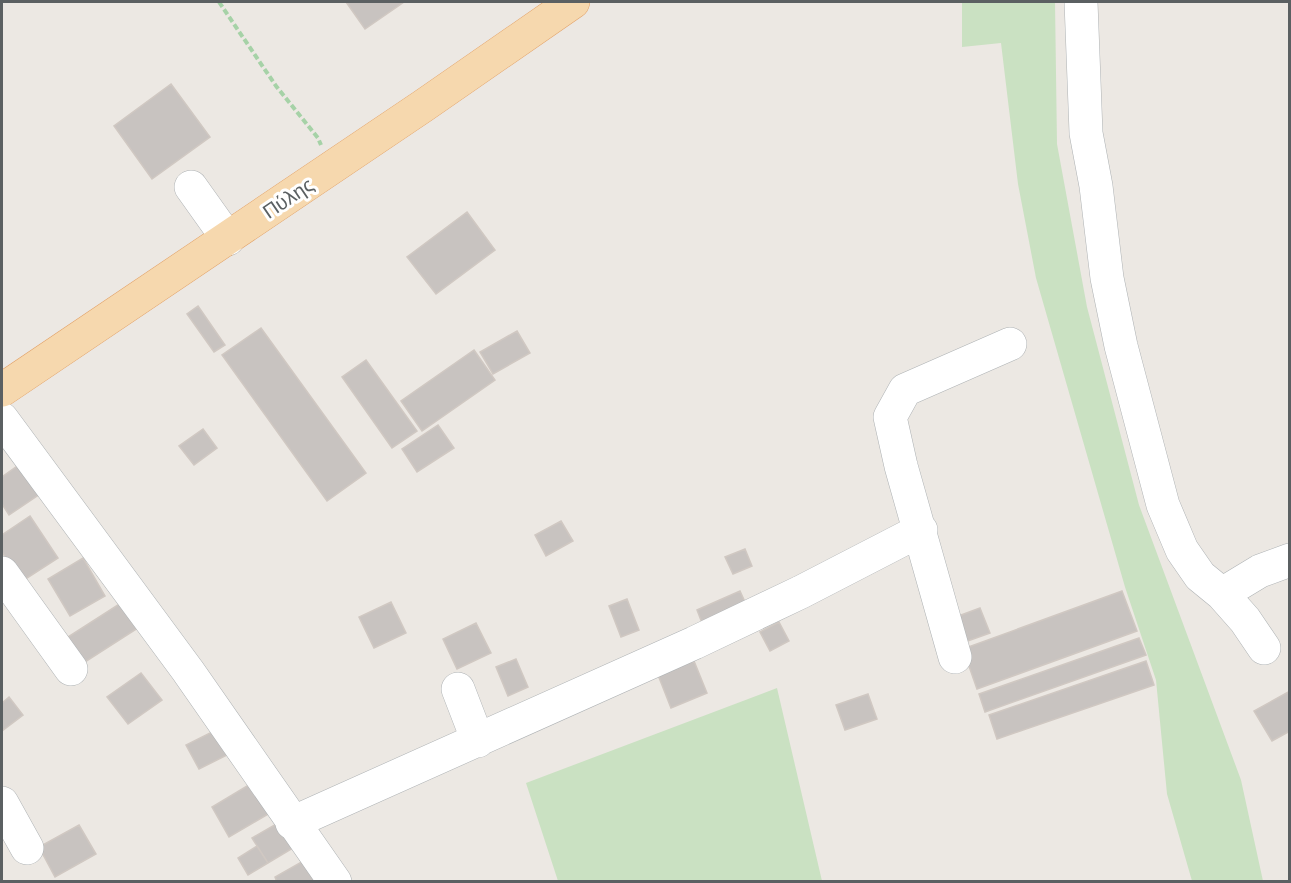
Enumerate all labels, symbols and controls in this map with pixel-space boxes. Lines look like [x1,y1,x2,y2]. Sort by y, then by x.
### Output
street label: Πύλης [258,172,318,224]

